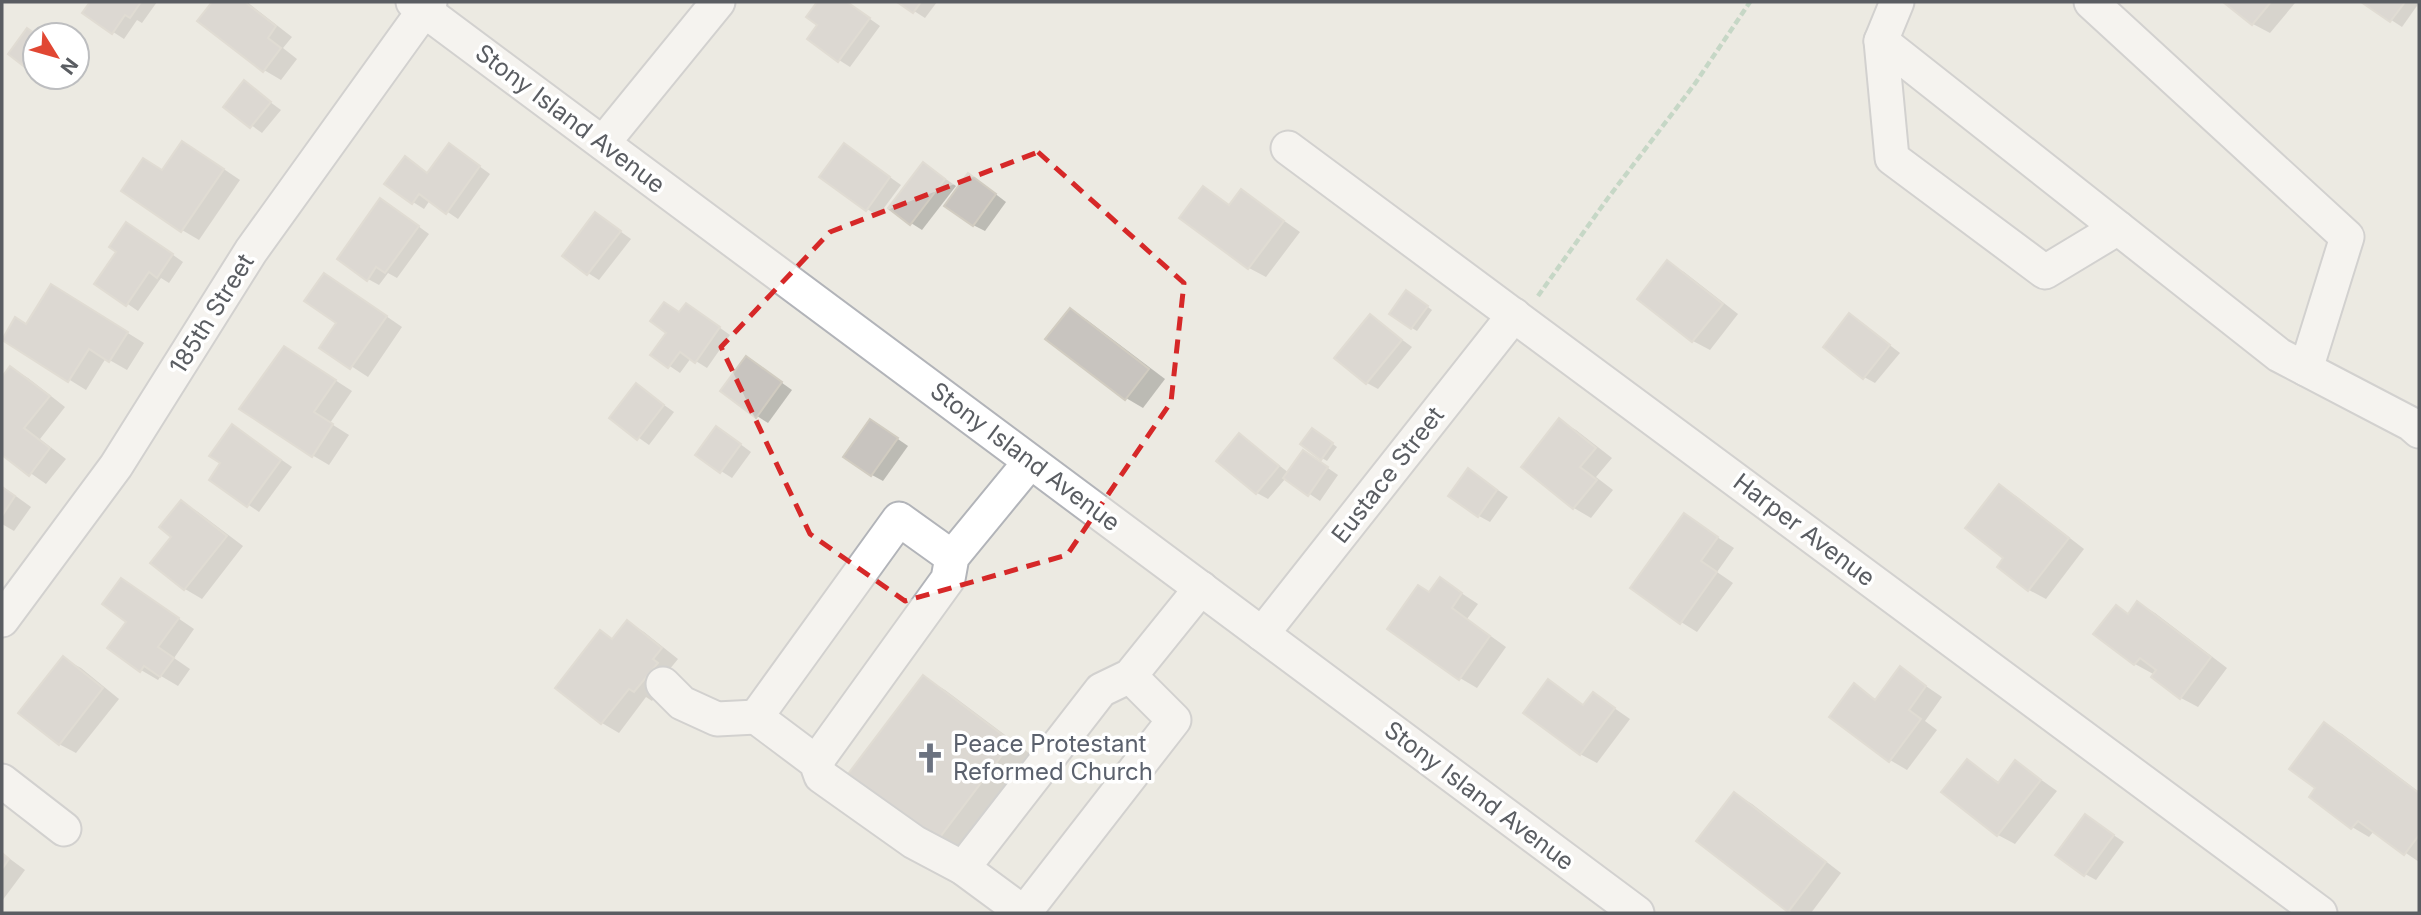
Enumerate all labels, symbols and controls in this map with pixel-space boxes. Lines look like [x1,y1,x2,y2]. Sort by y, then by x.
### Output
north arrow [21,21,91,91]
street label: Stony Island Avenue [470,38,671,199]
text: N [56,53,83,79]
street label: 185th Street [163,248,260,379]
street label: Stony Island Avenue [925,376,1126,537]
street label: Eustace Street [1325,401,1450,549]
street label: Harper Avenue [1728,467,1881,592]
street label: Stony Island Avenue [1379,715,1580,876]
place label: Peace Protestant Reformed Church [953,729,1153,786]
church icon: Peace Protestant Reformed Church [913,741,947,775]

